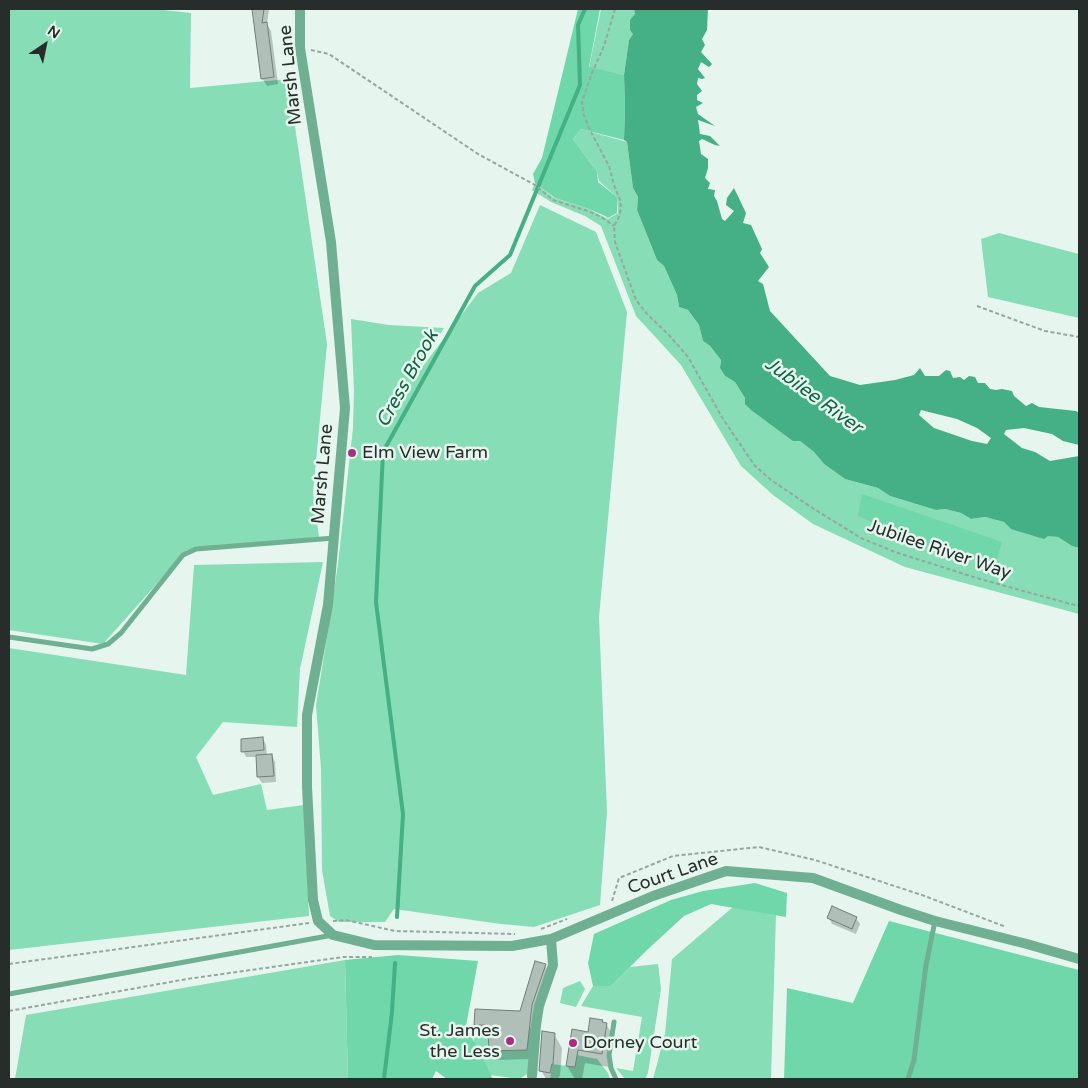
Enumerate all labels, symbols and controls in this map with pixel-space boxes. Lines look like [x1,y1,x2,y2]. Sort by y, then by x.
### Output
north arrow [20,20,70,70]
text: N [44,22,63,42]
street label: Marsh Lane [275,24,307,126]
water label: Cress Brook [372,326,444,432]
water label: Jubilee River [760,353,866,439]
street label: Marsh Lane [308,423,338,525]
place label: Elm View Farm [362,442,488,464]
marker: Elm View Farm [346,447,358,459]
street label: Jubilee River Way [864,515,1014,585]
street label: Court Lane [625,848,721,900]
place label: St. James the Less [419,1020,500,1062]
place label: Dorney Court [583,1032,697,1054]
marker: St. James the Less [504,1035,516,1047]
marker: Dorney Court [567,1037,579,1049]

